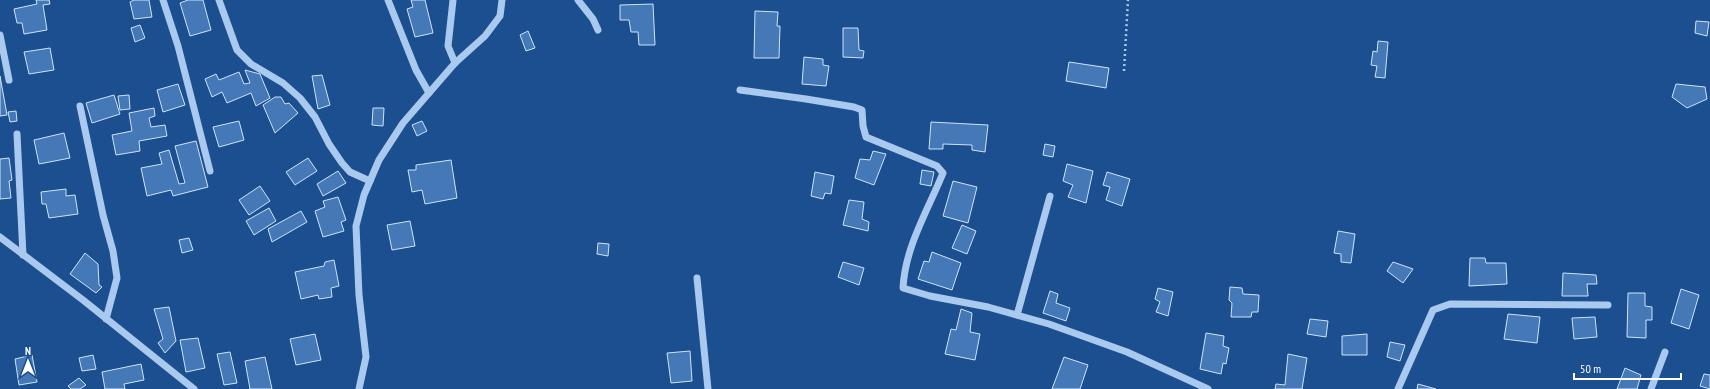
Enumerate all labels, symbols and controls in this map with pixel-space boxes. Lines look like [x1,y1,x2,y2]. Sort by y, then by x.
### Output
north arrow [8,341,48,381]
text: N [25,344,31,358]
scale bar [1574,355,1681,381]
text: 50 m [1580,361,1601,376]

